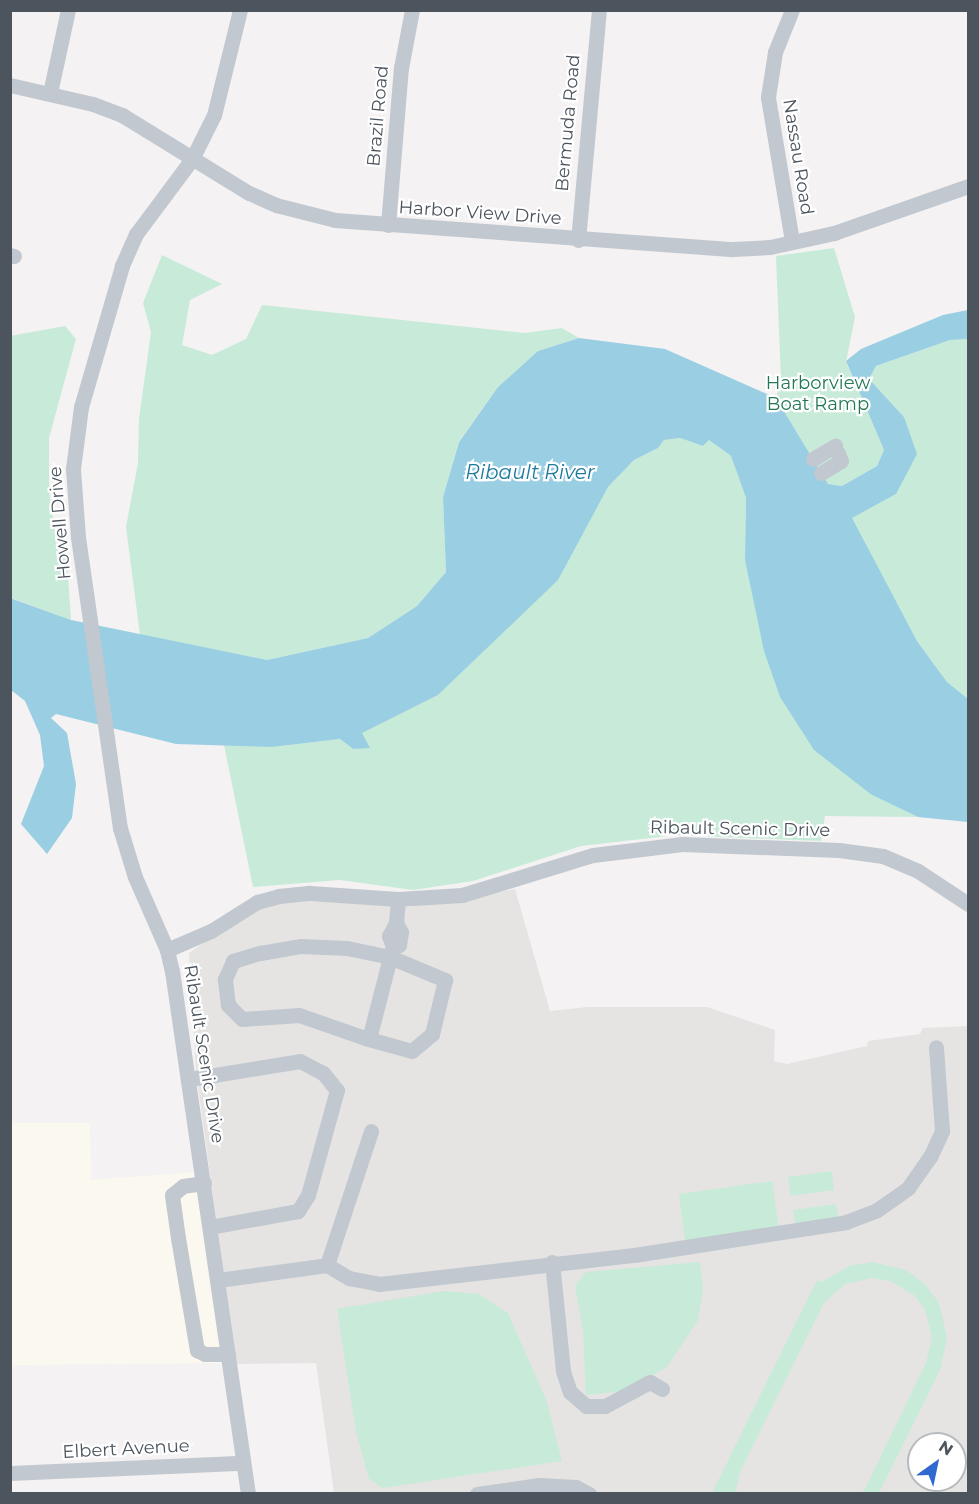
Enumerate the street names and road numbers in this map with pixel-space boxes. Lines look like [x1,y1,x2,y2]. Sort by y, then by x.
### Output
street label: Bermuda Road [551,54,585,192]
street label: Brazil Road [363,65,393,167]
street label: Nassau Road [778,97,818,217]
street label: Harbor View Drive [398,197,562,229]
street label: Howell Drive [44,465,76,581]
street label: Ribault Scenic Drive [650,817,830,841]
street label: Ribault Scenic Drive [179,963,229,1145]
street label: Elbert Avenue [62,1435,190,1463]

